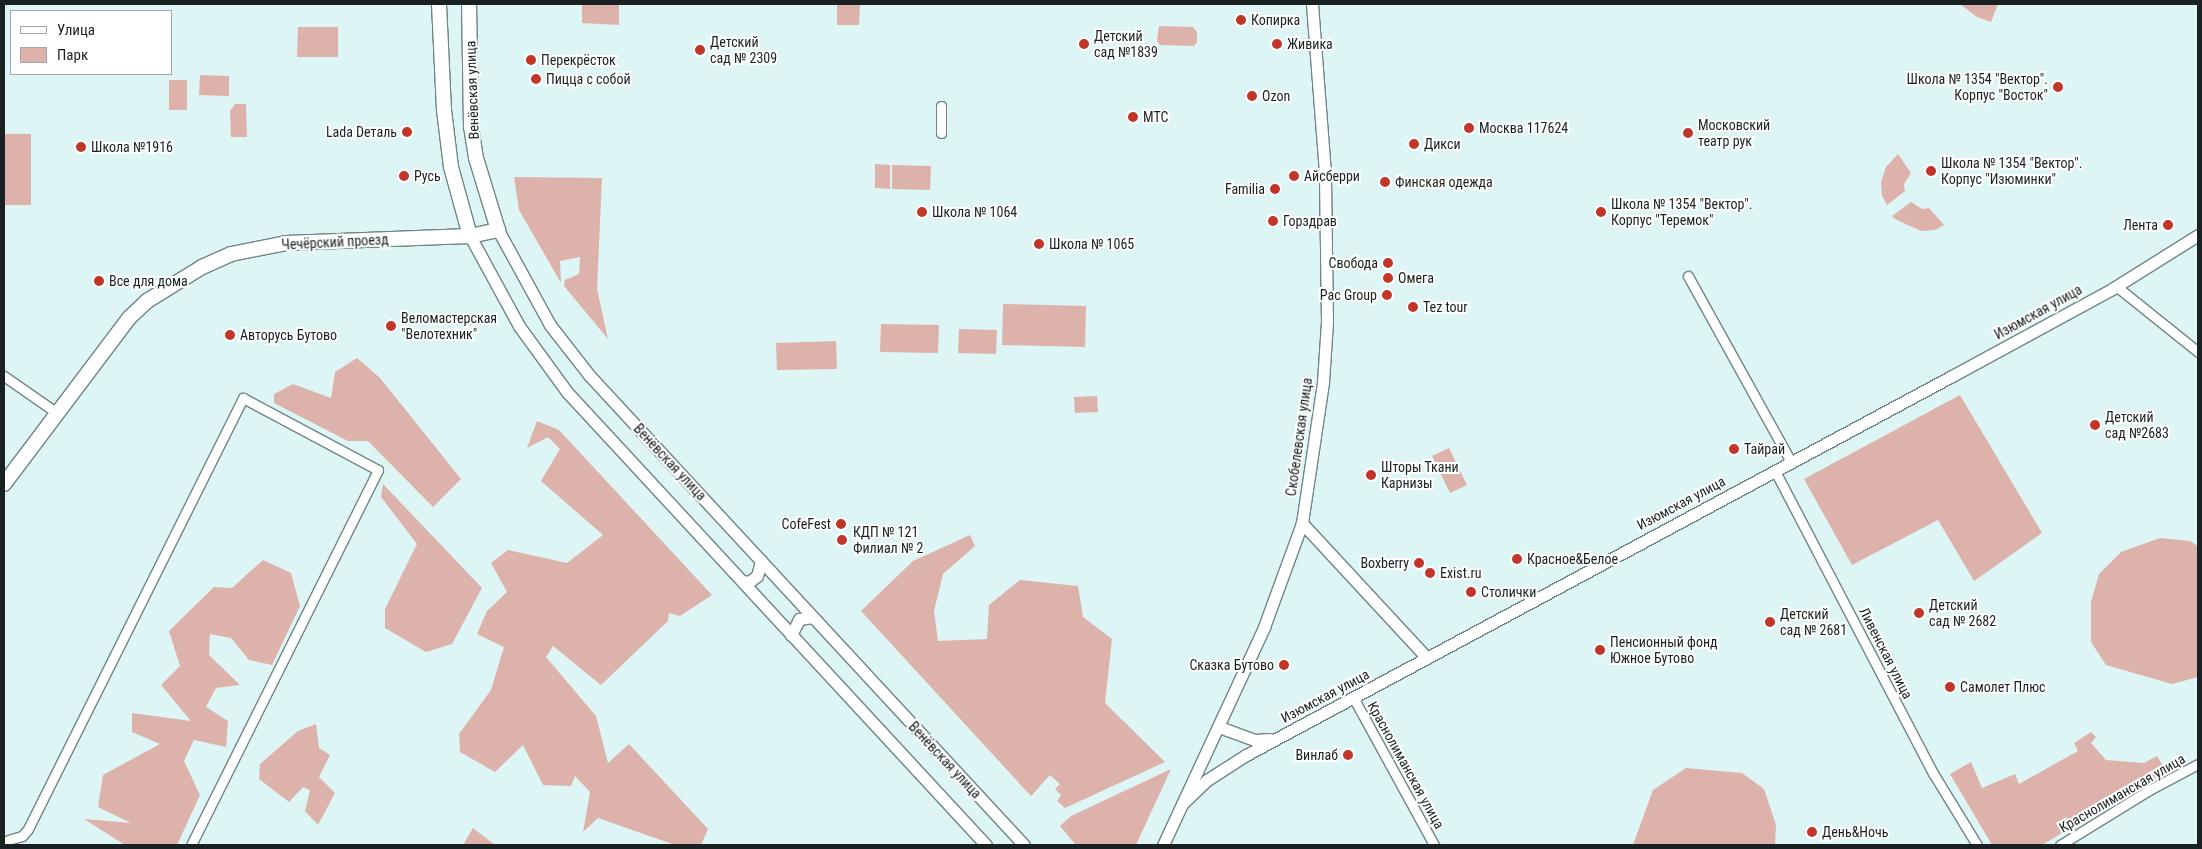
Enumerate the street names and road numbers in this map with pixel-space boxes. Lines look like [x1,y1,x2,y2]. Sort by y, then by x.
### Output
street label: Венёвская улица [462,40,482,140]
street label: Чечёрский проезд [281,231,389,253]
street label: Изюмская улица [1991,281,2085,343]
street label: Скобелевская улица [1282,377,1316,497]
street label: Венёвская улица [630,420,710,504]
street label: Изюмская улица [1634,473,1728,533]
street label: Ливенская улица [1856,605,1916,701]
street label: Изюмская улица [1278,666,1372,726]
street label: Краснолиманская улица [1364,699,1448,831]
street label: Венёвская улица [905,718,985,802]
street label: Краснолиманская улица [2056,750,2188,836]

